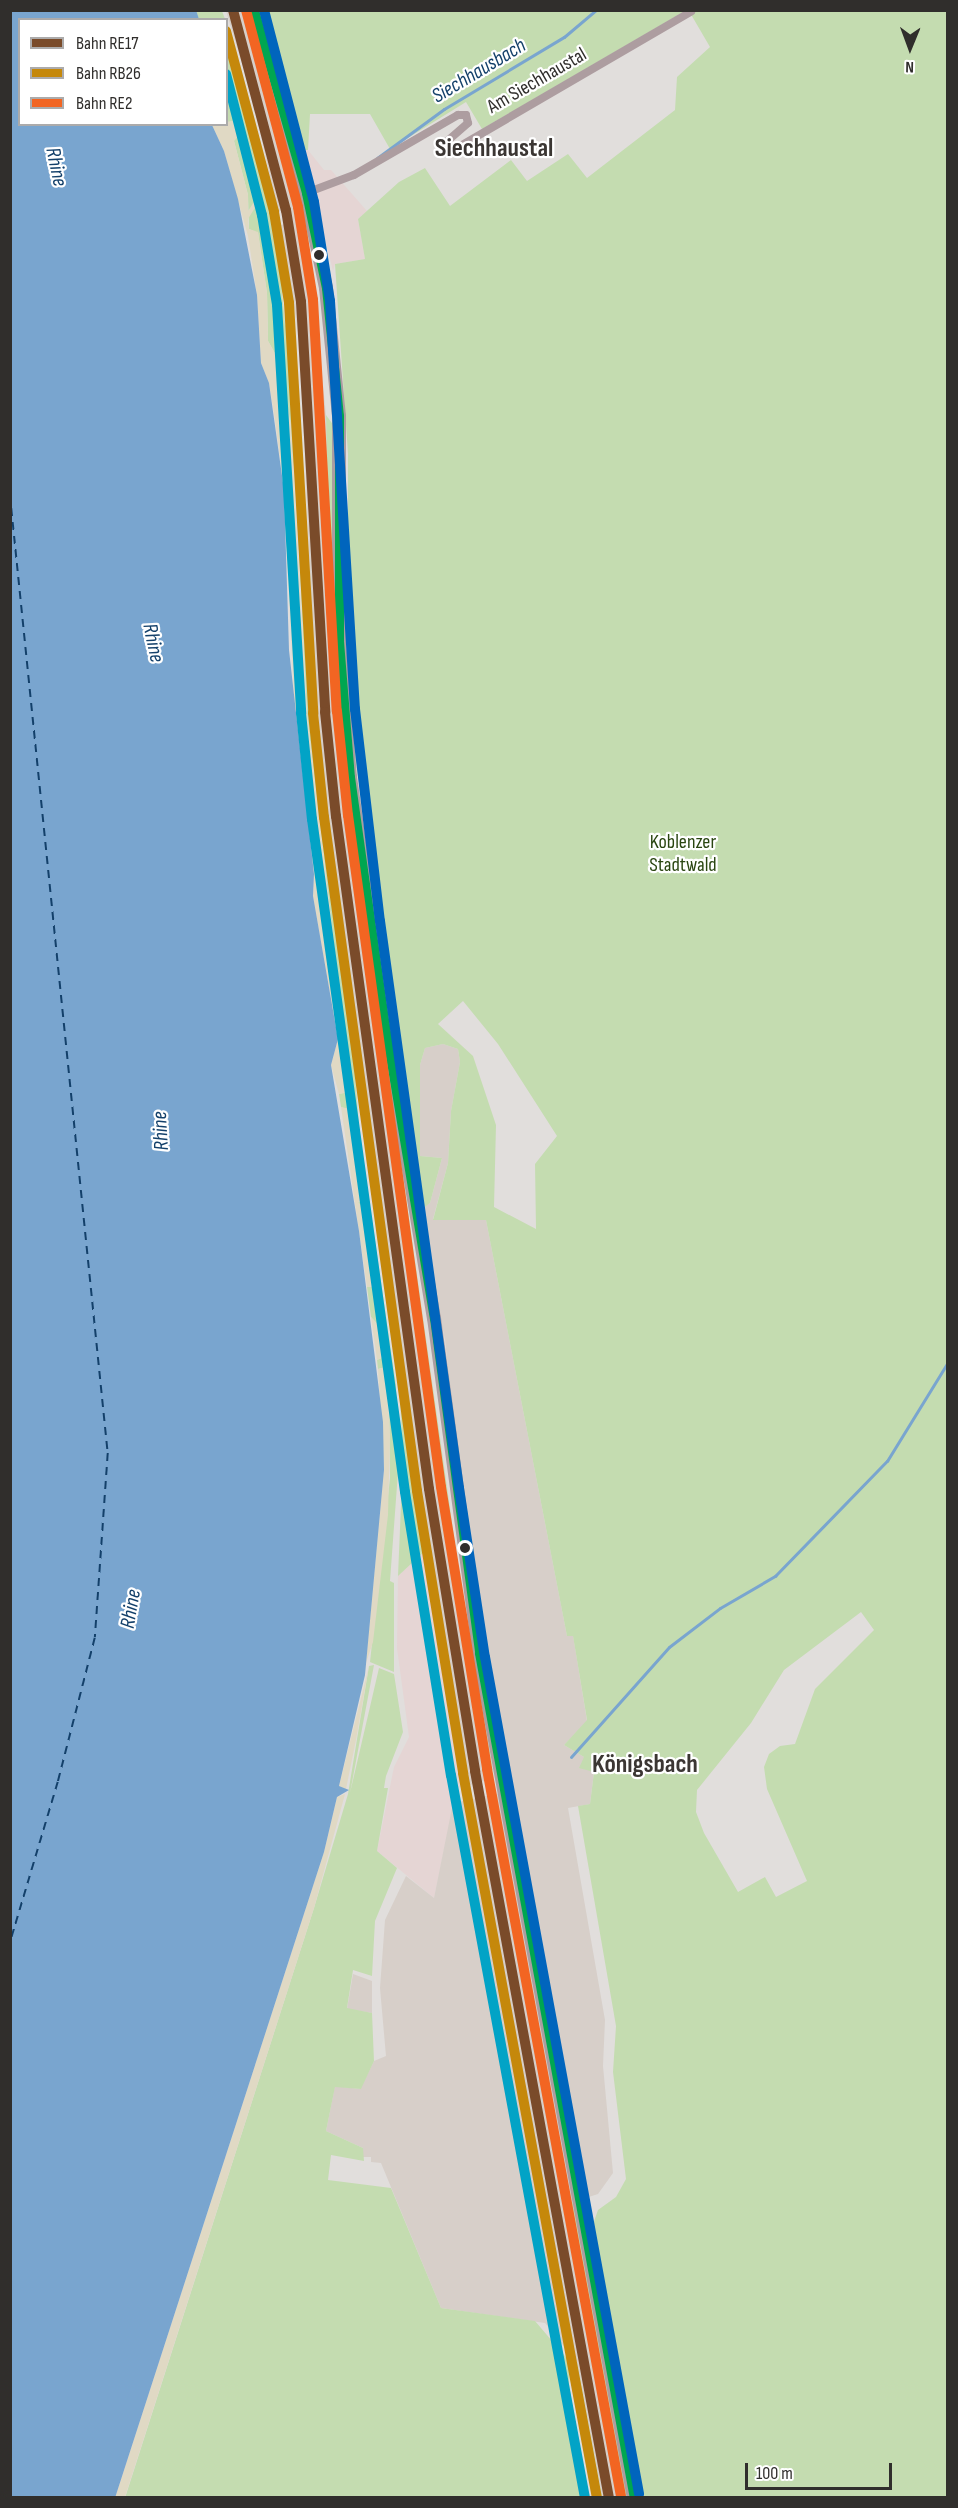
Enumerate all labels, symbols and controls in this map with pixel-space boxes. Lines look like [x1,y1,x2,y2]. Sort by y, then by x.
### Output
legend [18,18,228,126]
north arrow [880,18,940,78]
text: Bahn RE17 [76,33,138,54]
water label: Siechhausbach [427,33,531,109]
street label: Am Siechhaustal [483,43,591,119]
text: N [905,57,914,76]
text: Bahn RB26 [76,63,141,84]
text: Bahn RE2 [76,93,132,114]
district label: Siechhaustal [435,133,553,165]
water label: Rhine [40,145,72,189]
unlabelled marker [313,249,325,261]
water label: Rhine [137,621,169,665]
park label: Koblenzer Stadtwald [649,830,717,877]
water label: Rhine [147,1111,175,1151]
unlabelled marker [459,1542,471,1554]
water label: Rhine [115,1588,147,1630]
district label: Königsbach [592,1749,698,1781]
scale bar [748,2451,895,2489]
text: 100 m [756,2463,793,2484]

